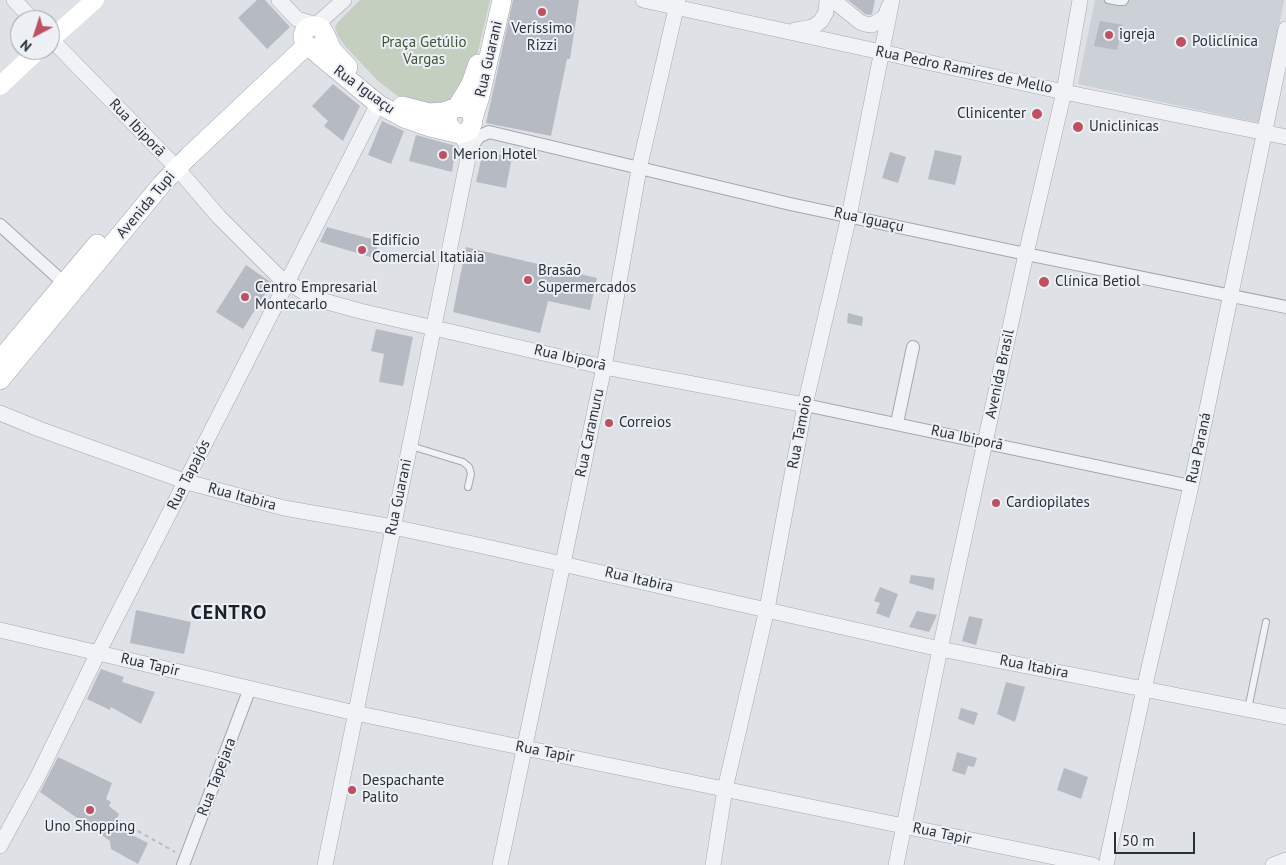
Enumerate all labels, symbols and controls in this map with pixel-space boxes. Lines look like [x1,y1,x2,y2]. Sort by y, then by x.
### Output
marker: Veríssimo Rizzi [536,6,548,18]
north arrow [10,10,60,60]
street label: Rua Guarani [471,19,507,99]
place label: Veríssimo Rizzi [511,20,573,55]
place label: igreja [1119,26,1155,44]
marker: igreja [1103,29,1115,41]
place label: Policlínica [1192,33,1258,51]
park label: Praça Getúlio Vargas [381,34,467,69]
marker: Policlínica [1174,35,1188,49]
text: N [17,36,35,56]
street label: Rua Pedro Ramires de Mello [874,42,1054,98]
street label: Rua Iguaçu [330,62,398,118]
street label: Rua Ibiporã [105,95,169,161]
place label: Clinicenter [957,105,1026,123]
marker: Clinicenter [1030,107,1044,121]
place label: Uniclinicas [1089,118,1159,136]
marker: Uniclinicas [1071,120,1085,134]
place label: Merion Hotel [453,146,537,164]
marker: Merion Hotel [437,149,449,161]
street label: Avenida Tupi [113,168,179,242]
street label: Rua Iguaçu [832,204,906,236]
place label: Edifício Comercial Itatiaia [372,232,484,267]
marker: Edifício Comercial Itatiaia [356,244,368,256]
place label: Brasão Supermercados [538,262,636,297]
place label: Clínica Betiol [1055,273,1140,291]
marker: Brasão Supermercados [522,274,534,286]
marker: Clínica Betiol [1037,275,1051,289]
place label: Centro Empresarial Montecarlo [255,279,377,314]
marker: Centro Empresarial Montecarlo [239,291,251,303]
street label: Avenida Brasil [982,328,1018,420]
street label: Rua Ibiporã [532,341,608,375]
street label: Rua Caramuru [572,387,608,479]
street label: Rua Tamoio [784,394,816,470]
street label: Rua Paraná [1183,411,1215,485]
place label: Correios [619,414,671,432]
marker: Correios [603,417,615,429]
street label: Rua Ibiporã [929,422,1005,454]
street label: Rua Tapajós [164,437,214,513]
street label: Rua Guarani [382,457,416,537]
street label: Rua Itabira [206,479,278,515]
place label: Cardiopilates [1006,494,1090,512]
marker: Cardiopilates [990,497,1002,509]
street label: Rua Itabira [603,563,675,597]
district label: CENTRO [190,601,268,625]
street label: Rua Tapir [119,650,181,680]
street label: Rua Itabira [998,652,1070,682]
street label: Rua Tapejara [194,735,240,819]
street label: Rua Tapir [514,737,576,767]
place label: Despachante Palito [362,772,444,807]
marker: Despachante Palito [346,784,358,796]
marker: Uno Shopping [84,804,96,816]
place label: Uno Shopping [45,818,135,836]
street label: Rua Tapir [911,819,973,849]
scale bar [1116,822,1197,854]
text: 50 m [1122,831,1155,850]

